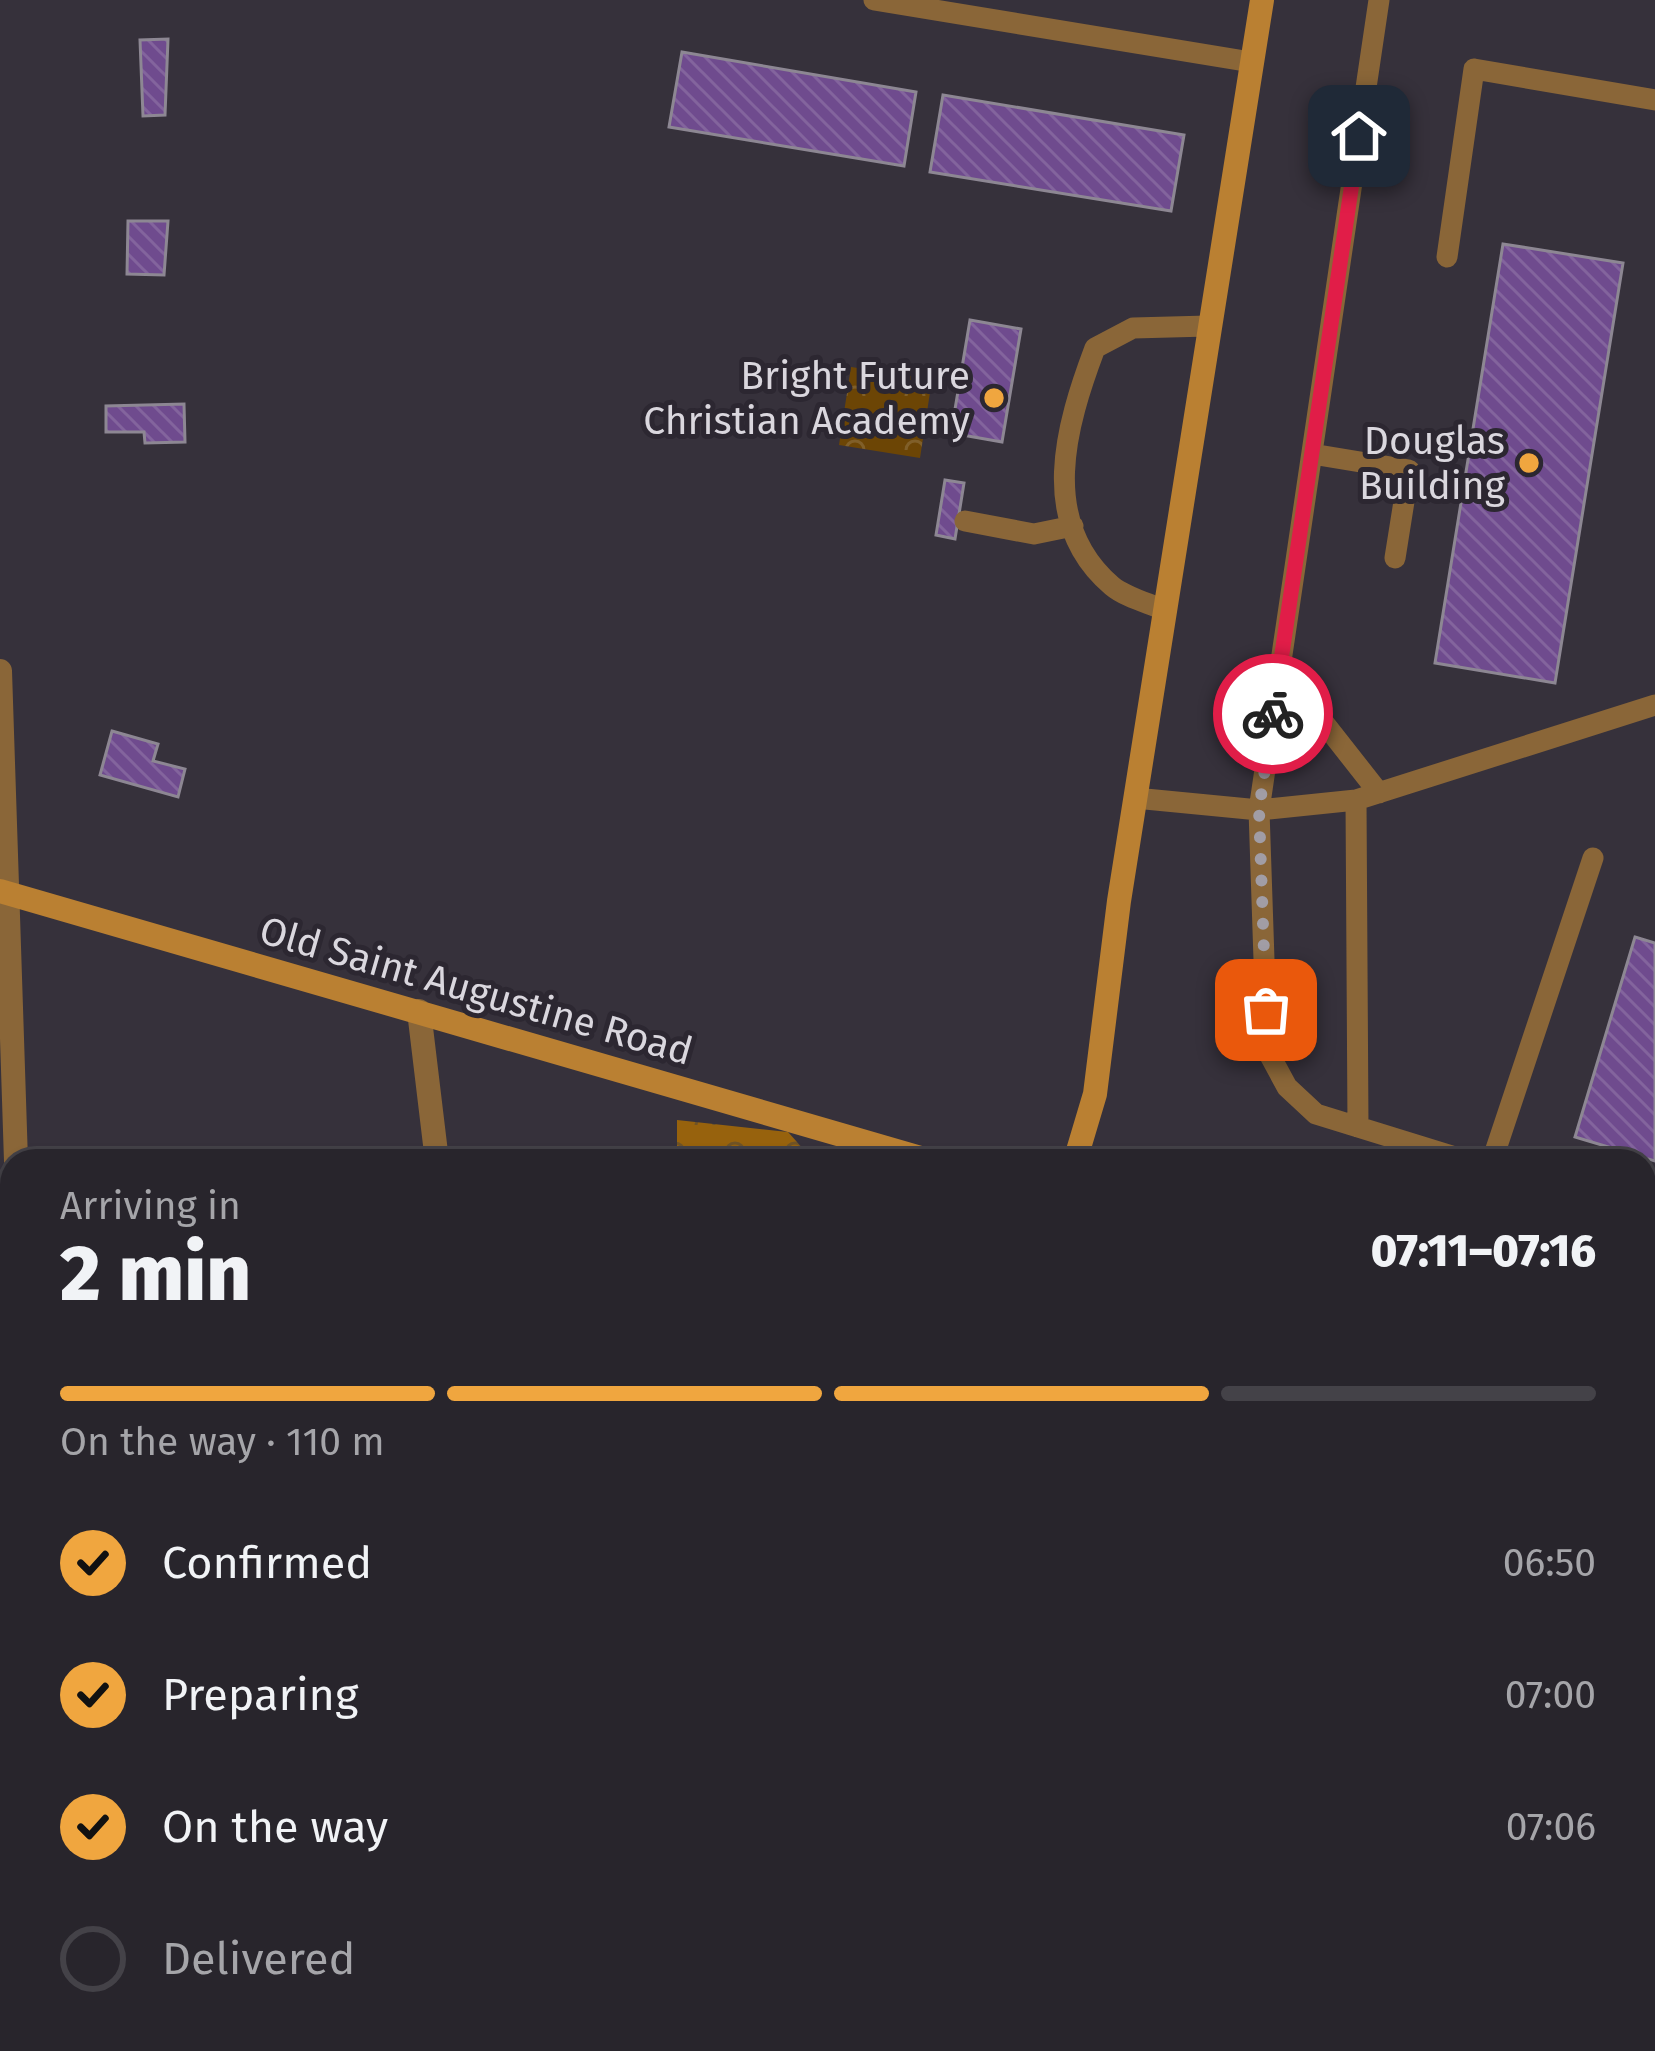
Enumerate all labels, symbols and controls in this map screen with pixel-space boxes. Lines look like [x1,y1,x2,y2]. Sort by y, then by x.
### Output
pin [1308,85,1410,187]
icon: home [1326,103,1392,169]
place label: Bright Future Christian Academy [643,353,970,444]
marker: Bright Future Christian Academy [981,385,1007,411]
place label: Douglas Building [1359,418,1506,509]
marker: Douglas Building [1516,450,1542,476]
courier [1213,654,1333,774]
icon: bike [1240,681,1306,747]
street label: Old Saint Augustine Road [254,907,698,1075]
pin [1215,959,1317,1061]
icon: bag [1233,977,1299,1043]
text: Arriving in [60,1183,241,1229]
text: 07:11–07:16 [1371,1224,1596,1278]
text: 2 min [60,1227,251,1321]
text: On the way · 110 m [60,1419,385,1465]
icon: check [60,1530,126,1596]
text: Confirmed [162,1536,372,1590]
text: 06:50 [1503,1540,1596,1586]
icon: check [60,1662,126,1728]
text: Preparing [162,1668,358,1722]
text: 07:00 [1505,1672,1596,1718]
icon: check [60,1794,126,1860]
text: On the way [162,1800,388,1854]
text: 07:06 [1506,1804,1596,1850]
text: Delivered [162,1932,355,1986]

